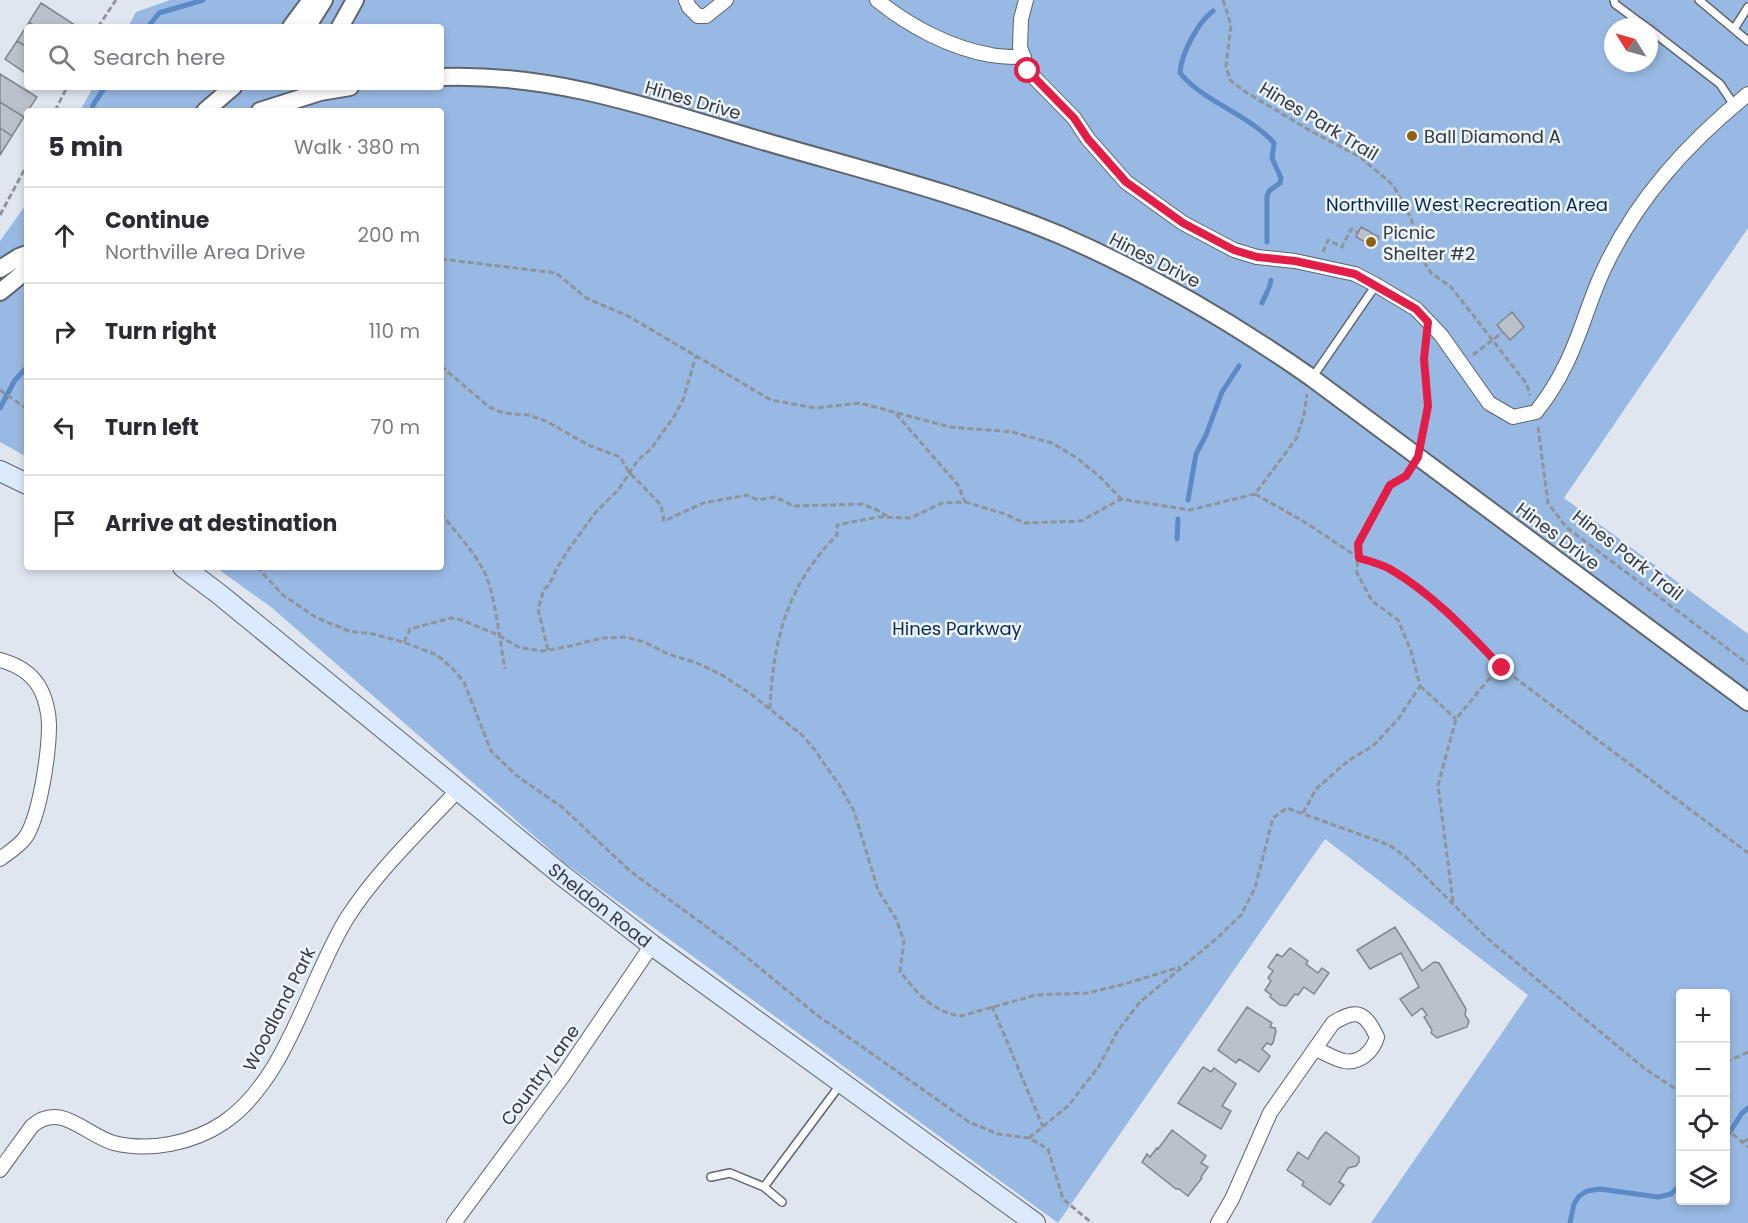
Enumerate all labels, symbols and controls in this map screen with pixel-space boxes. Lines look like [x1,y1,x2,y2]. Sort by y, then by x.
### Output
north arrow [1604,18,1658,72]
search box [24,24,444,90]
icon: search [45,41,78,74]
text: Search here [93,42,226,73]
route start [1014,57,1040,83]
street label: Hines Drive [642,74,744,126]
street label: Hines Park Trail [1255,76,1383,166]
place label: Ball Diamond A [1424,124,1561,149]
text: 5 min [48,129,123,165]
marker: Ball Diamond A [1405,129,1419,143]
text: Walk · 380 m [294,133,420,161]
park label: Northville West Recreation Area [1326,192,1608,217]
text: Continue [105,205,209,236]
icon: ahead [48,219,81,252]
place label: Picnic Shelter #2 [1383,220,1475,266]
text: 200 m [357,221,420,249]
street label: Hines Drive [1105,226,1205,294]
marker: Picnic Shelter #2 [1364,235,1378,249]
text: Northville Area Drive [105,238,305,266]
icon: right [48,315,81,348]
text: Turn right [105,316,216,347]
text: 110 m [369,317,420,345]
icon: left [48,411,81,444]
text: Turn left [105,412,199,443]
text: 70 m [371,413,420,441]
street label: Hines Drive [1511,496,1605,576]
street label: Hines Park Trail [1567,504,1689,606]
icon: arrive [48,507,81,540]
text: Arrive at destination [105,508,337,539]
park label: Hines Parkway [892,616,1022,641]
route end [1488,654,1514,680]
street label: Sheldon Road [543,857,657,953]
street label: Woodland Park [237,942,321,1075]
map controls [1676,989,1730,1205]
button: + [1676,989,1730,1043]
street label: Country Lane [495,1019,585,1131]
button: − [1676,1043,1730,1097]
button: locate [1676,1097,1730,1151]
button: layers [1676,1151,1730,1205]

